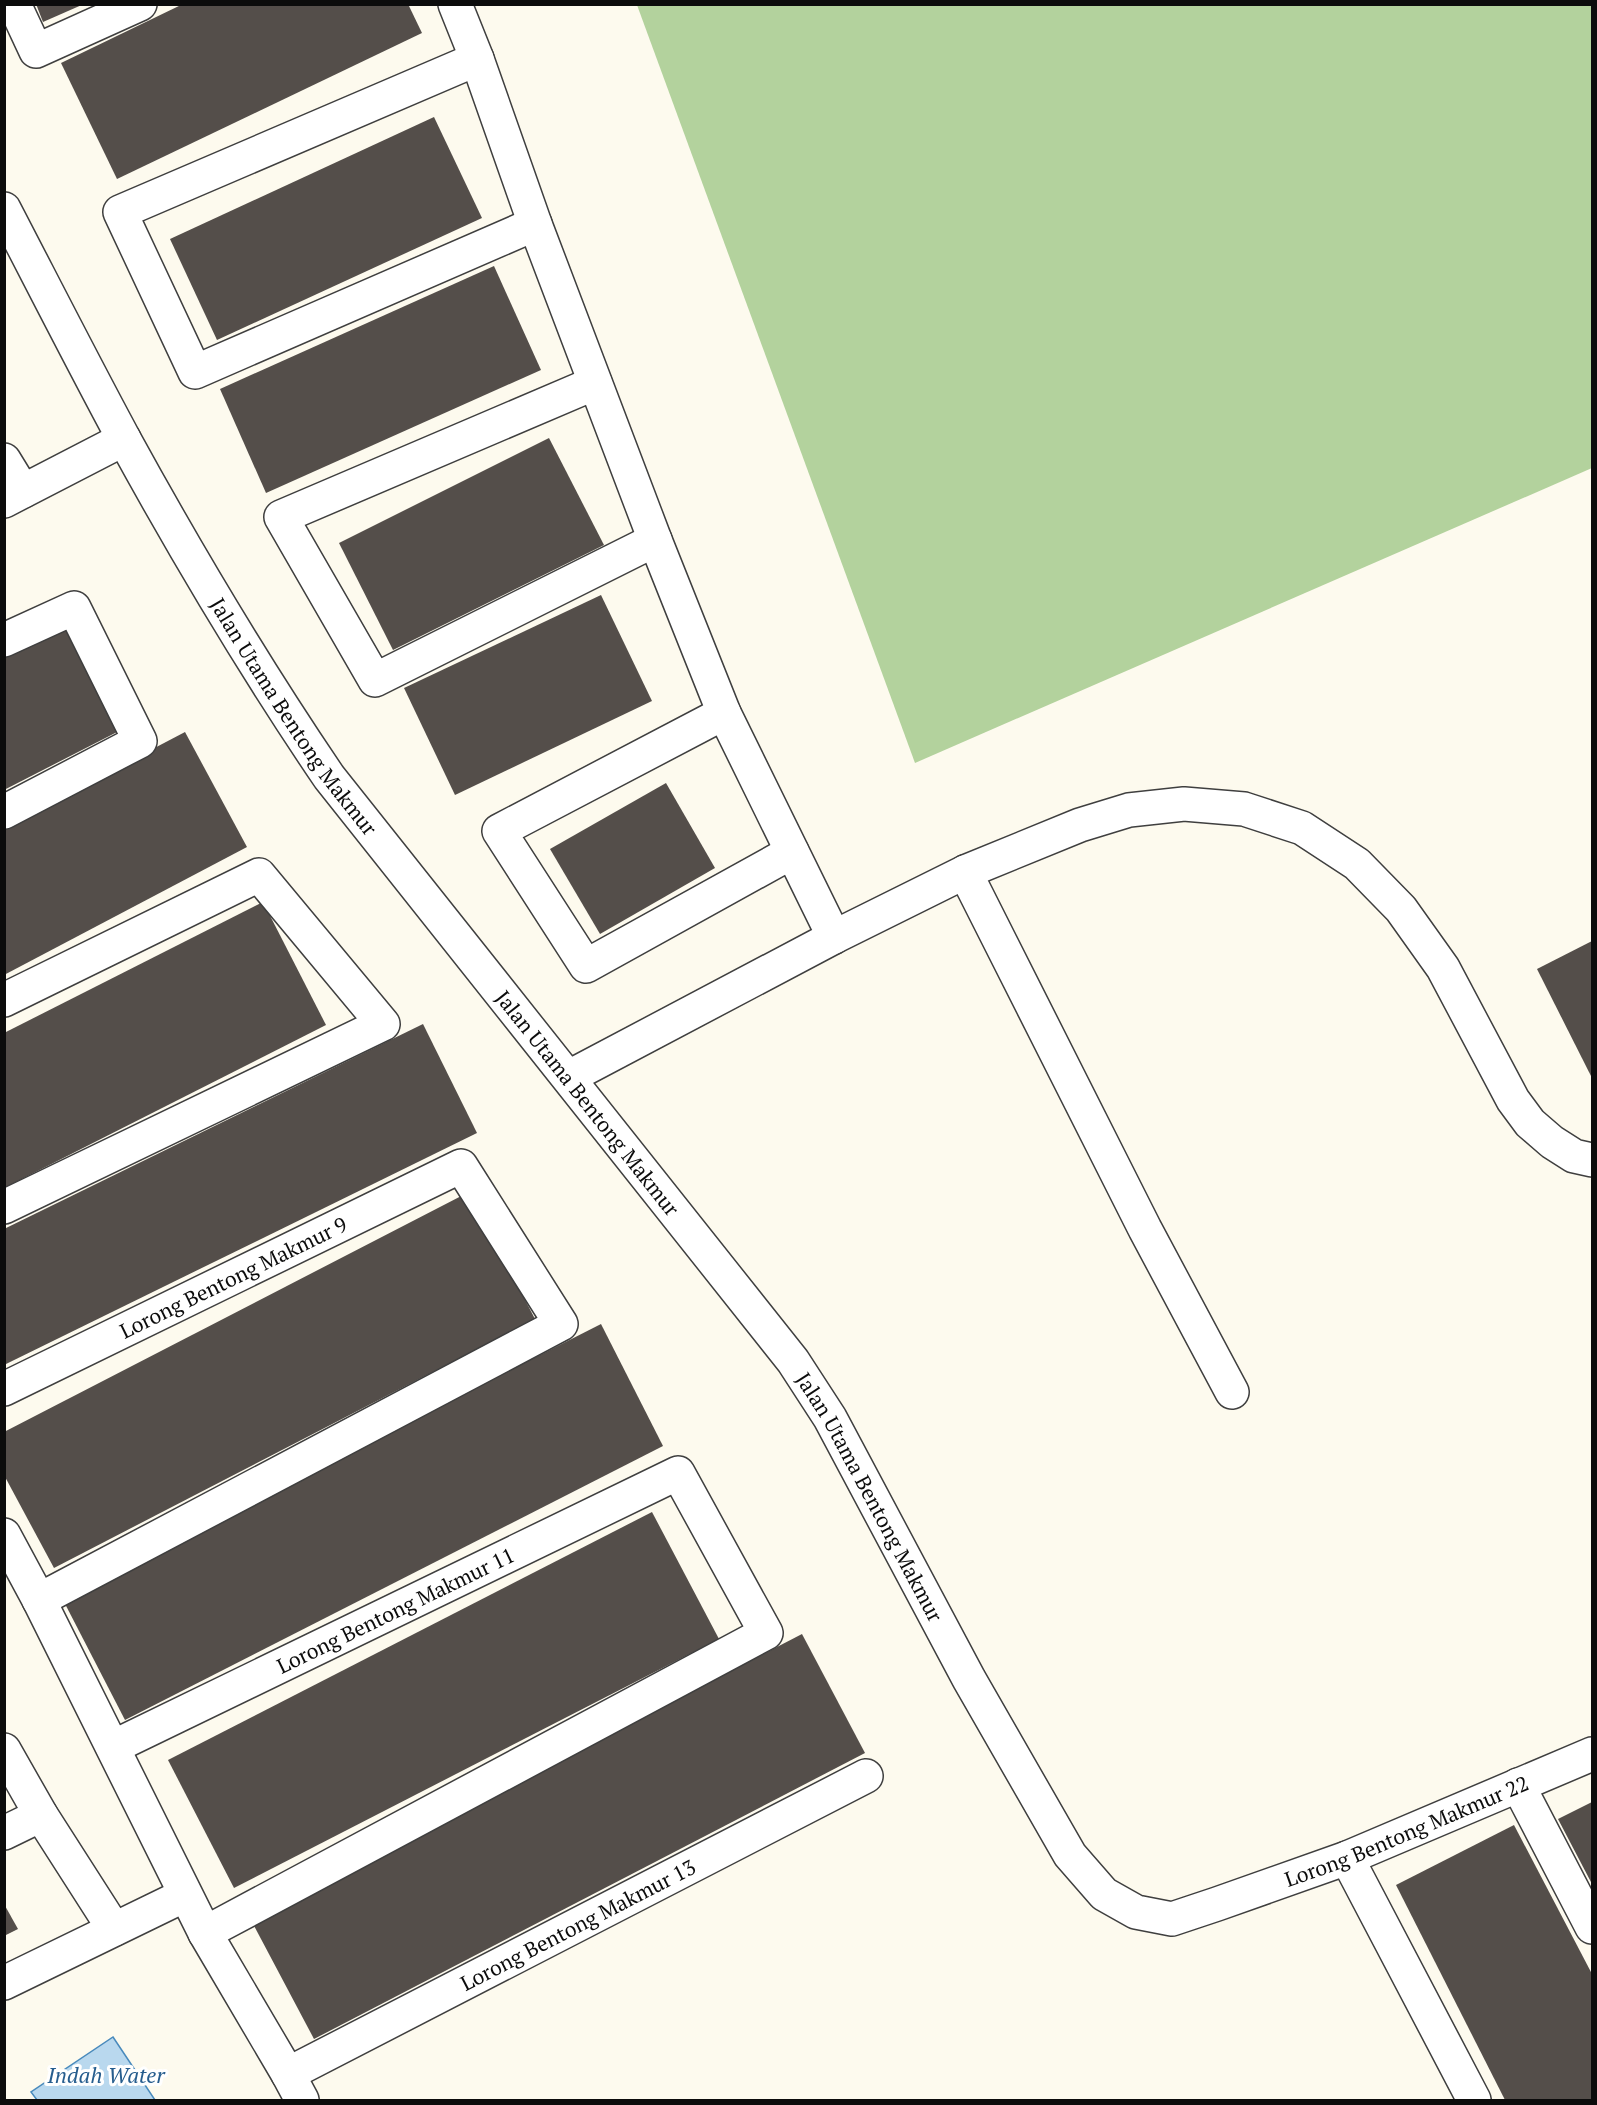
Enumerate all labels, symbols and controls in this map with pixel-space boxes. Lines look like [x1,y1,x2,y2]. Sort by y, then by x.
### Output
street label: Jalan Utama Bentong Makmur [204,593,384,841]
street label: Jalan Utama Bentong Makmur [490,984,686,1221]
street label: Lorong Bentong Makmur 9 [115,1210,352,1345]
street label: Jalan Utama Bentong Makmur [790,1367,950,1626]
street label: Lorong Bentong Makmur 11 [272,1540,519,1680]
street label: Lorong Bentong Makmur 22 [1281,1769,1533,1893]
street label: Lorong Bentong Makmur 13 [455,1852,700,1997]
water label: Indah Water [46,2060,166,2089]

